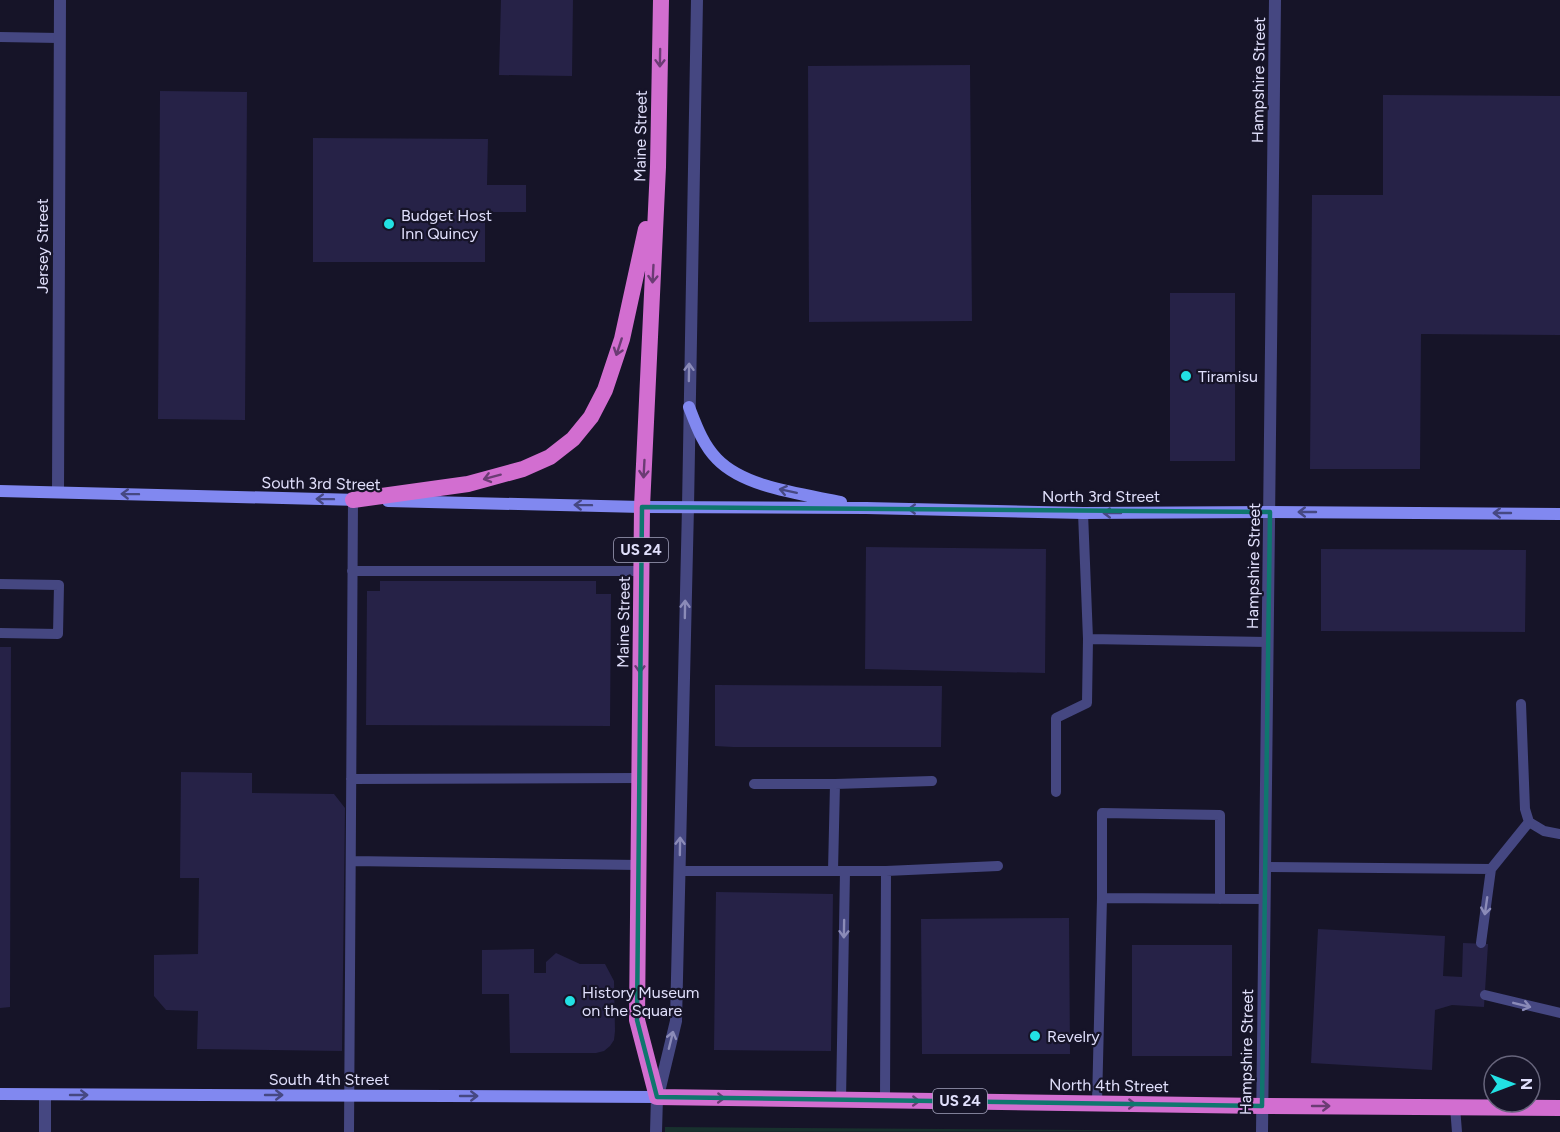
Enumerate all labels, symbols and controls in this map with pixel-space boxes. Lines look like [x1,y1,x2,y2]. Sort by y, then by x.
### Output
street label: Hampshire Street [1248,17,1269,143]
one-way arrow [654,48,666,68]
street label: Maine Street [630,90,651,182]
street label: Jersey Street [33,198,52,294]
place label: Budget Host Inn Quincy [401,206,492,243]
marker: Budget Host Inn Quincy [382,217,396,231]
one-way arrow [647,264,658,284]
one-way arrow [613,337,624,356]
one-way arrow [684,363,695,383]
place label: Tiramisu [1198,367,1258,386]
marker: Tiramisu [1179,369,1193,383]
one-way arrow [638,459,649,479]
one-way arrow [483,472,502,484]
street label: South 3rd Street [261,473,381,494]
one-way arrow [779,485,799,496]
street label: North 3rd Street [1042,487,1160,506]
one-way arrow [121,489,141,500]
one-way arrow [316,494,336,505]
one-way arrow [574,500,594,511]
one-way arrow [907,503,927,515]
street label: Hampshire Street [1243,503,1264,629]
one-way arrow [1297,506,1317,518]
one-way arrow [1102,507,1122,519]
one-way arrow [1492,507,1512,519]
road number: US 24 [614,538,668,562]
street label: Maine Street [613,576,634,668]
one-way arrow [680,600,691,620]
one-way arrow [634,654,646,674]
one-way arrow [674,837,686,857]
one-way arrow [1481,896,1492,916]
one-way arrow [838,919,850,939]
place label: History Museum on the Square [582,983,699,1020]
street label: Hampshire Street [1236,989,1257,1115]
marker: History Museum on the Square [563,994,577,1008]
one-way arrow [1513,999,1532,1011]
place label: Revelry [1047,1027,1100,1046]
marker: Revelry [1028,1029,1042,1043]
one-way arrow [666,1031,678,1050]
north arrow [1482,1054,1542,1114]
street label: South 4th Street [269,1070,389,1089]
street label: North 4th Street [1049,1075,1169,1096]
text: N [1517,1078,1536,1090]
one-way arrow [69,1089,89,1101]
one-way arrow [264,1089,284,1101]
road number: US 24 [933,1089,987,1113]
one-way arrow [459,1090,479,1102]
one-way arrow [705,1092,725,1104]
one-way arrow [900,1095,920,1107]
one-way arrow [1116,1098,1136,1110]
one-way arrow [1310,1100,1330,1112]

